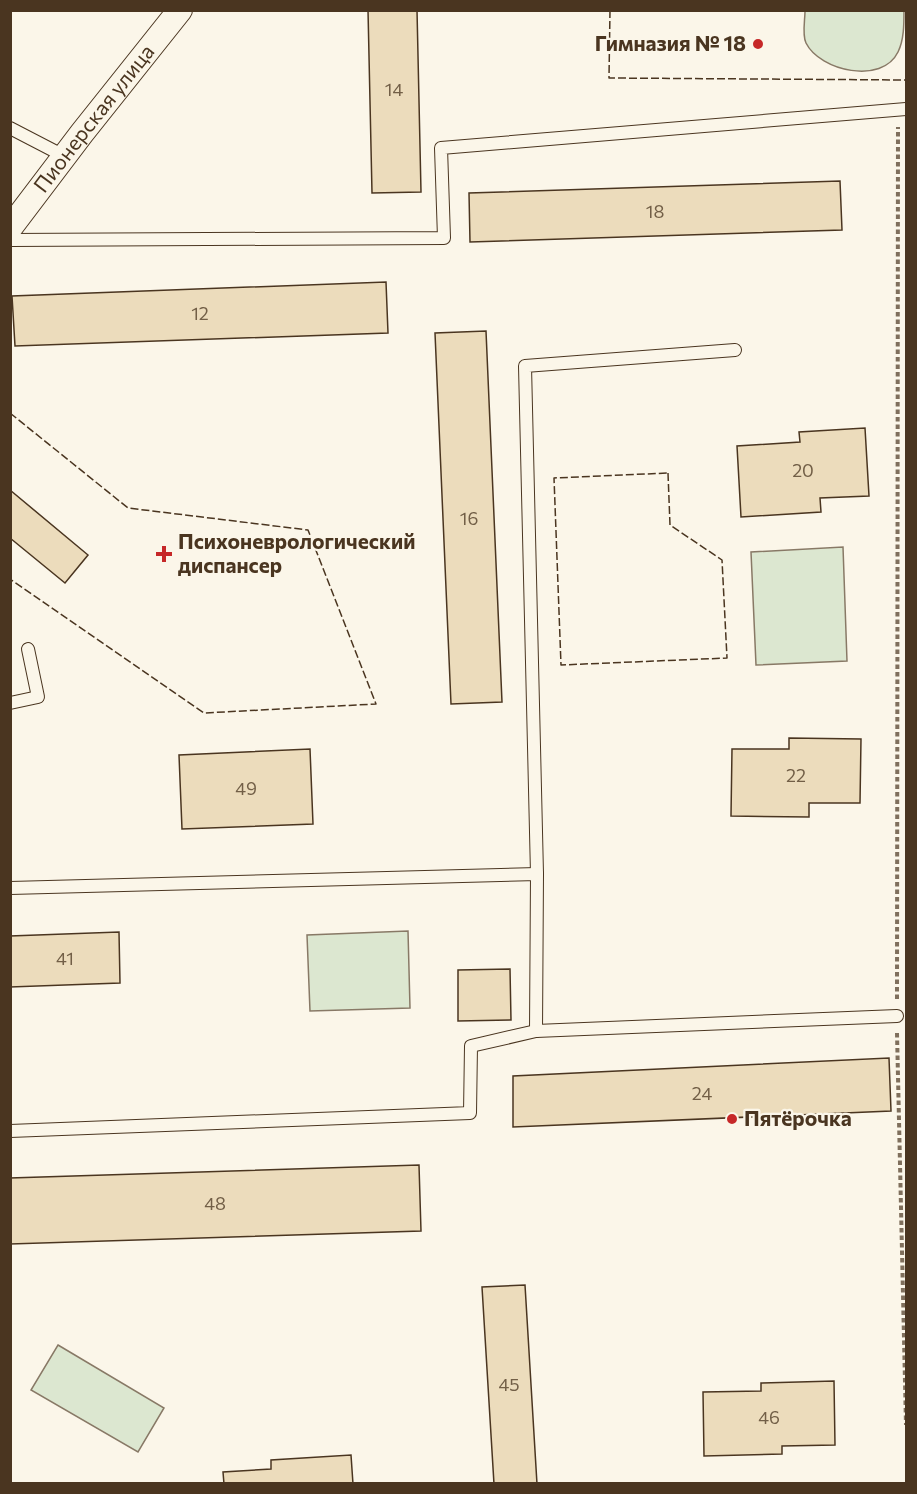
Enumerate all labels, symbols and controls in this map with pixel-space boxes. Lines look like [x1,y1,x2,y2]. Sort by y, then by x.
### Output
place label: Гимназия № 18 [595,30,746,55]
marker: Гимназия № 18 [751,37,765,51]
street label: Пионерская улица [28,39,159,197]
house number: 14 [385,78,403,100]
house number: 18 [646,200,664,222]
house number: 12 [191,302,209,324]
house number: 20 [792,459,814,481]
house number: 16 [460,507,478,529]
place label: Психоневрологический диспансер [178,528,415,577]
marker: Психоневрологический диспансер [155,545,173,563]
house number: 22 [786,764,806,786]
house number: 49 [235,777,257,799]
house number: 41 [56,947,74,969]
house number: 24 [692,1082,712,1104]
place label: Пятёрочка [744,1105,852,1130]
marker: Пятёрочка [725,1112,739,1126]
house number: 48 [204,1192,226,1214]
house number: 45 [498,1373,520,1395]
house number: 46 [758,1406,780,1428]

